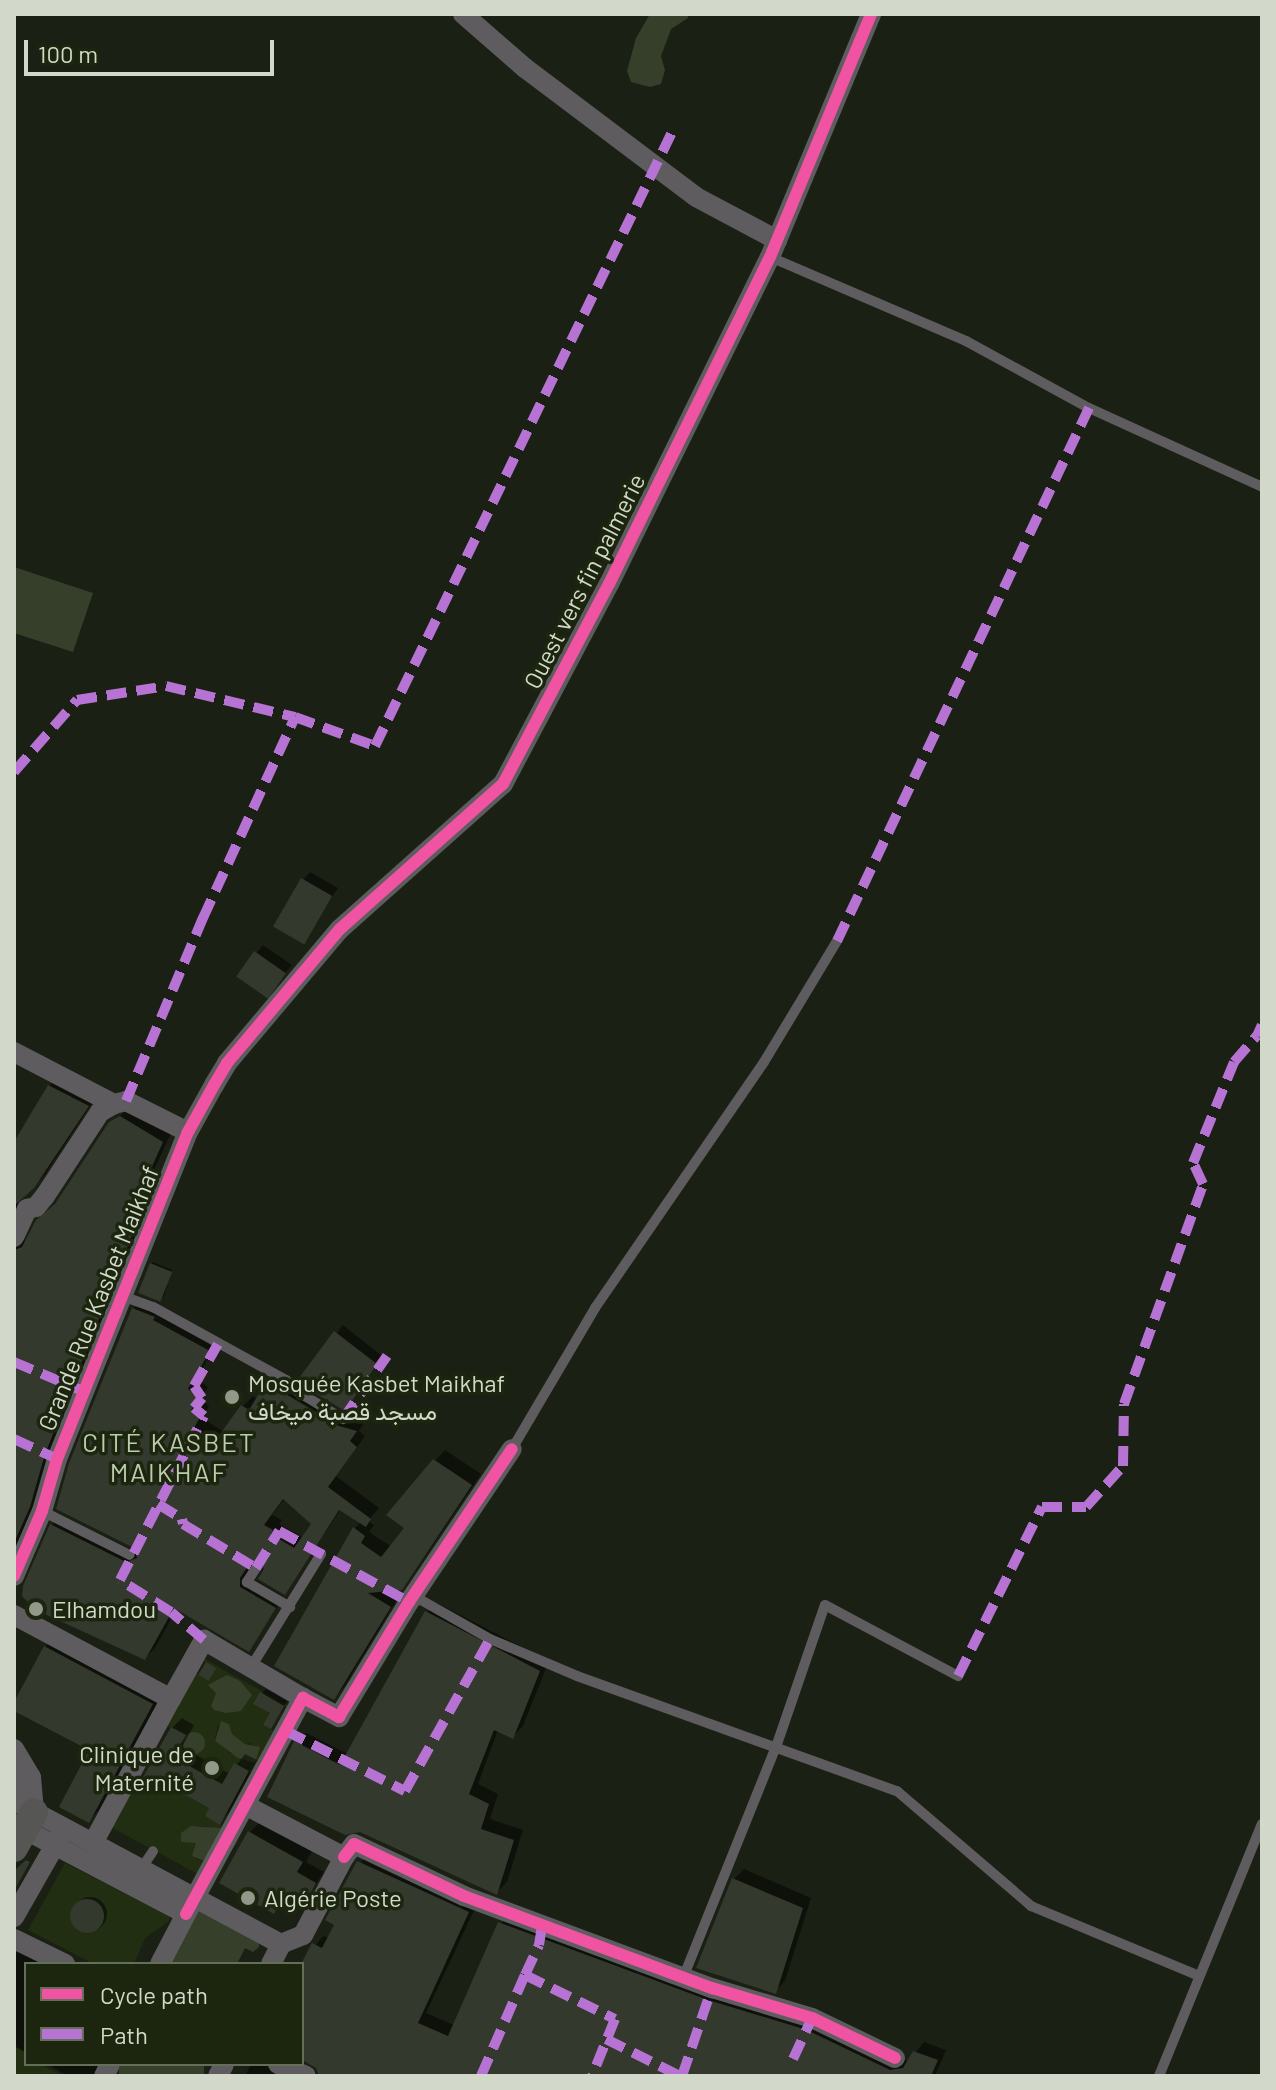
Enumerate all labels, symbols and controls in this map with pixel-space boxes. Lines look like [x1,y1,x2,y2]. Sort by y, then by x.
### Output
scale bar [28,24,278,74]
text: 100 m [38,39,98,68]
street label: Ouest vers fin palmerie [517,469,651,693]
street label: Grande Rue Kasbet Maikhaf [32,1161,164,1435]
place label: Mosquée Kasbet Maikhaf مسجد قصبة ميخاف [248,1369,505,1425]
marker: Mosquée Kasbet Maikhaf مسجد قصبة ميخاف [223,1388,241,1406]
district label: CITÉ KASBET MAIKHAF [82,1426,256,1488]
place label: Elhamdou [52,1595,156,1623]
marker: Elhamdou [27,1600,45,1618]
place label: Clinique de Maternité [79,1740,194,1796]
marker: Clinique de Maternité [201,1757,223,1779]
place label: Algérie Poste [264,1884,402,1912]
marker: Algérie Poste [239,1889,257,1907]
legend [24,1962,304,2066]
text: Cycle path [100,1980,208,2009]
text: Path [100,2020,148,2049]

